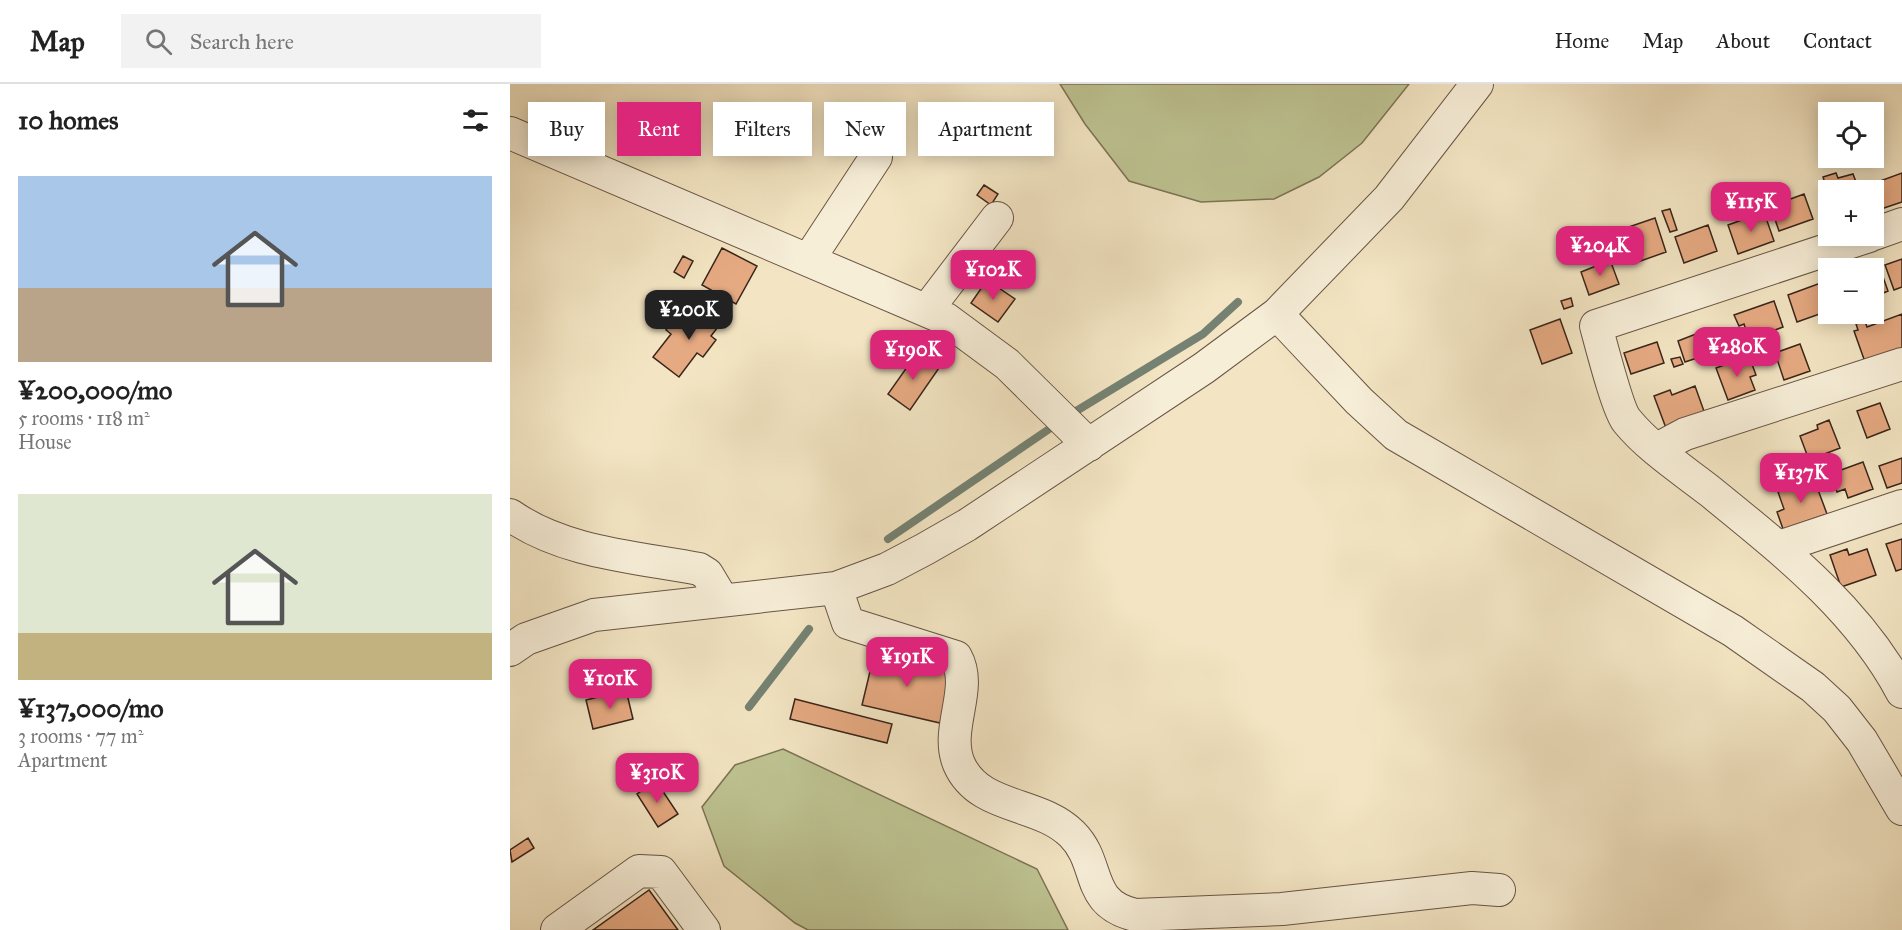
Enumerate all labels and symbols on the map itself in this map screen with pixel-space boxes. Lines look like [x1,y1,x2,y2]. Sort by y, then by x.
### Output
pin: ¥115K [1709,182,1793,233]
pin: ¥204K [1558,226,1642,277]
pin: ¥102K [951,250,1035,301]
pin: ¥200K [647,290,731,341]
pin: ¥280K [1695,327,1779,378]
pin: ¥190K [871,330,955,381]
pin: ¥137K [1759,453,1843,504]
pin: ¥191K [865,637,949,688]
pin: ¥101K [568,659,652,710]
pin: ¥310K [615,753,699,804]

